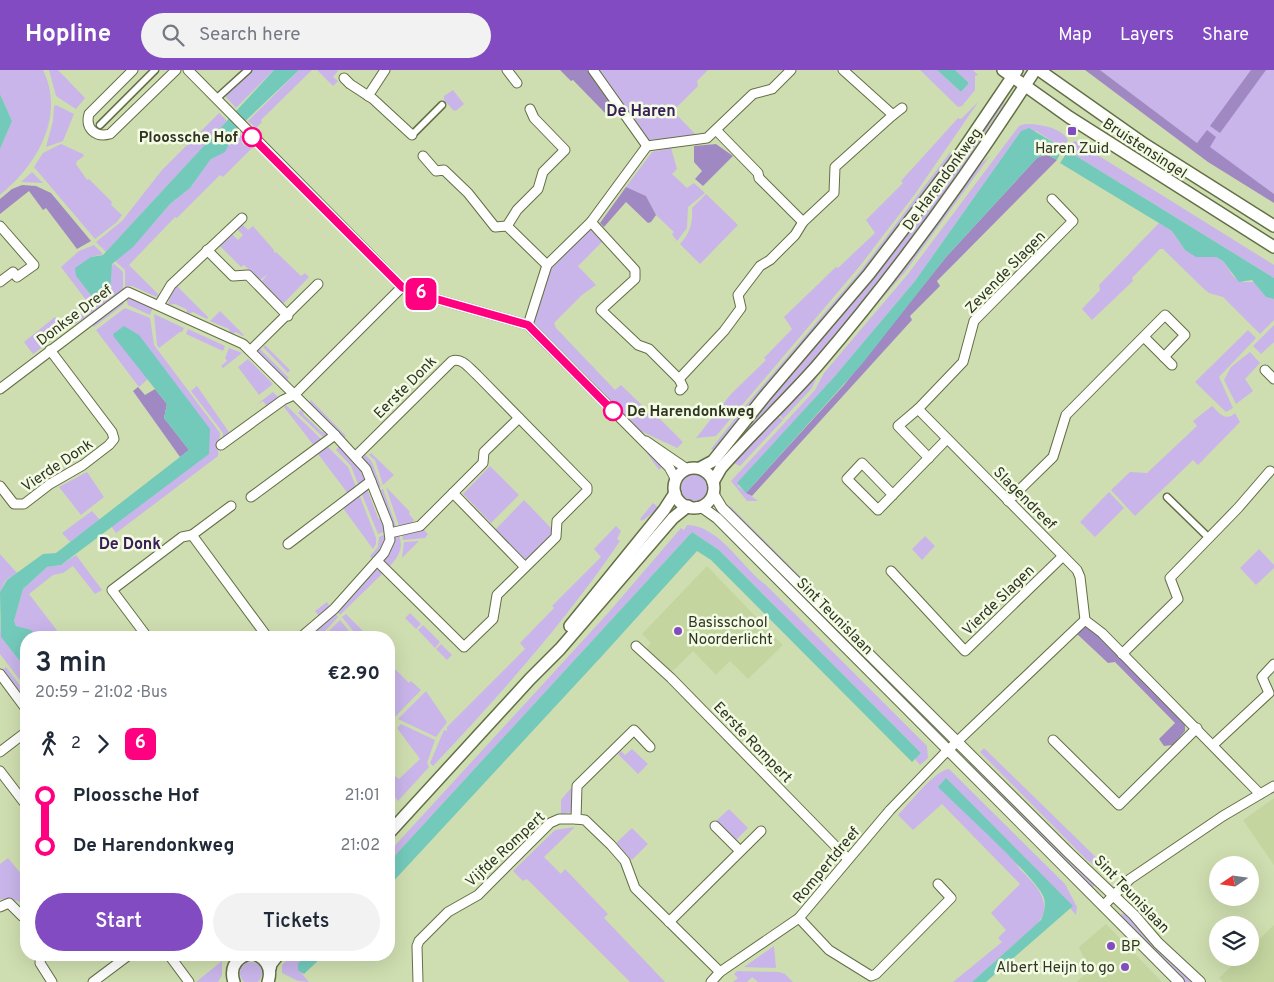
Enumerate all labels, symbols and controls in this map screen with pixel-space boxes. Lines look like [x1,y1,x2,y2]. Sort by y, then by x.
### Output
search box [141,13,491,58]
text: Hopline [25,20,111,50]
icon: search [159,21,187,49]
text: Search here [199,23,301,47]
text: Map [1058,24,1092,47]
text: Layers [1120,24,1174,47]
text: Share [1202,24,1249,47]
district label: De Haren [606,102,676,122]
street label: Bruistensingel [1098,115,1190,184]
street label: De Harendonkweg [900,125,987,235]
marker: Haren Zuid [1066,125,1078,137]
marker: Ploossche Hof [242,127,262,147]
place label: Ploossche Hof [139,129,239,148]
place label: Haren Zuid [1035,140,1109,159]
street label: Zevende Slagen [962,228,1050,318]
line badge: 6 [405,278,437,310]
street label: Donkse Dreef [33,282,116,351]
text: 6 [415,282,427,305]
street label: Eerste Donk [371,353,441,423]
marker: De Harendonkweg [603,401,623,421]
place label: De Harendonkweg [627,403,754,422]
street label: Vierde Donk [18,435,97,497]
street label: Slagendreef [988,464,1059,535]
district label: De Donk [99,535,161,555]
street label: Vierde Slagen [959,562,1039,640]
street label: Sint Teunislaan [791,575,876,660]
place label: Basisschool Noorderlicht [688,614,773,650]
marker: Basisschool Noorderlicht [672,625,684,637]
text: 3 min [35,646,107,682]
text: €2.90 [327,662,380,686]
text: 20:59 – 21:02 · Bus [35,683,168,703]
street label: Eerste Rompert [708,698,796,788]
icon: walk [35,730,63,758]
icon: forward [89,730,117,758]
text: 6 [135,732,146,755]
text: 2 [71,734,81,754]
text: Ploossche Hof [73,784,199,808]
text: 21:01 [344,786,380,806]
street label: Vijfde Rompert [462,808,550,892]
street label: Rompertdreef [790,824,865,908]
text: De Harendonkweg [73,834,234,858]
text: 21:02 [341,836,380,856]
street label: Sint Teunislaan [1089,852,1173,938]
north arrow [1209,856,1259,906]
map controls [1209,856,1259,966]
button: Start [35,893,203,951]
button: Tickets [213,893,380,951]
button: layers [1209,916,1259,966]
place label: BP [1121,938,1140,957]
marker: BP [1105,940,1117,952]
place label: Albert Heijn to go [996,959,1115,978]
marker: Albert Heijn to go [1119,961,1131,973]

